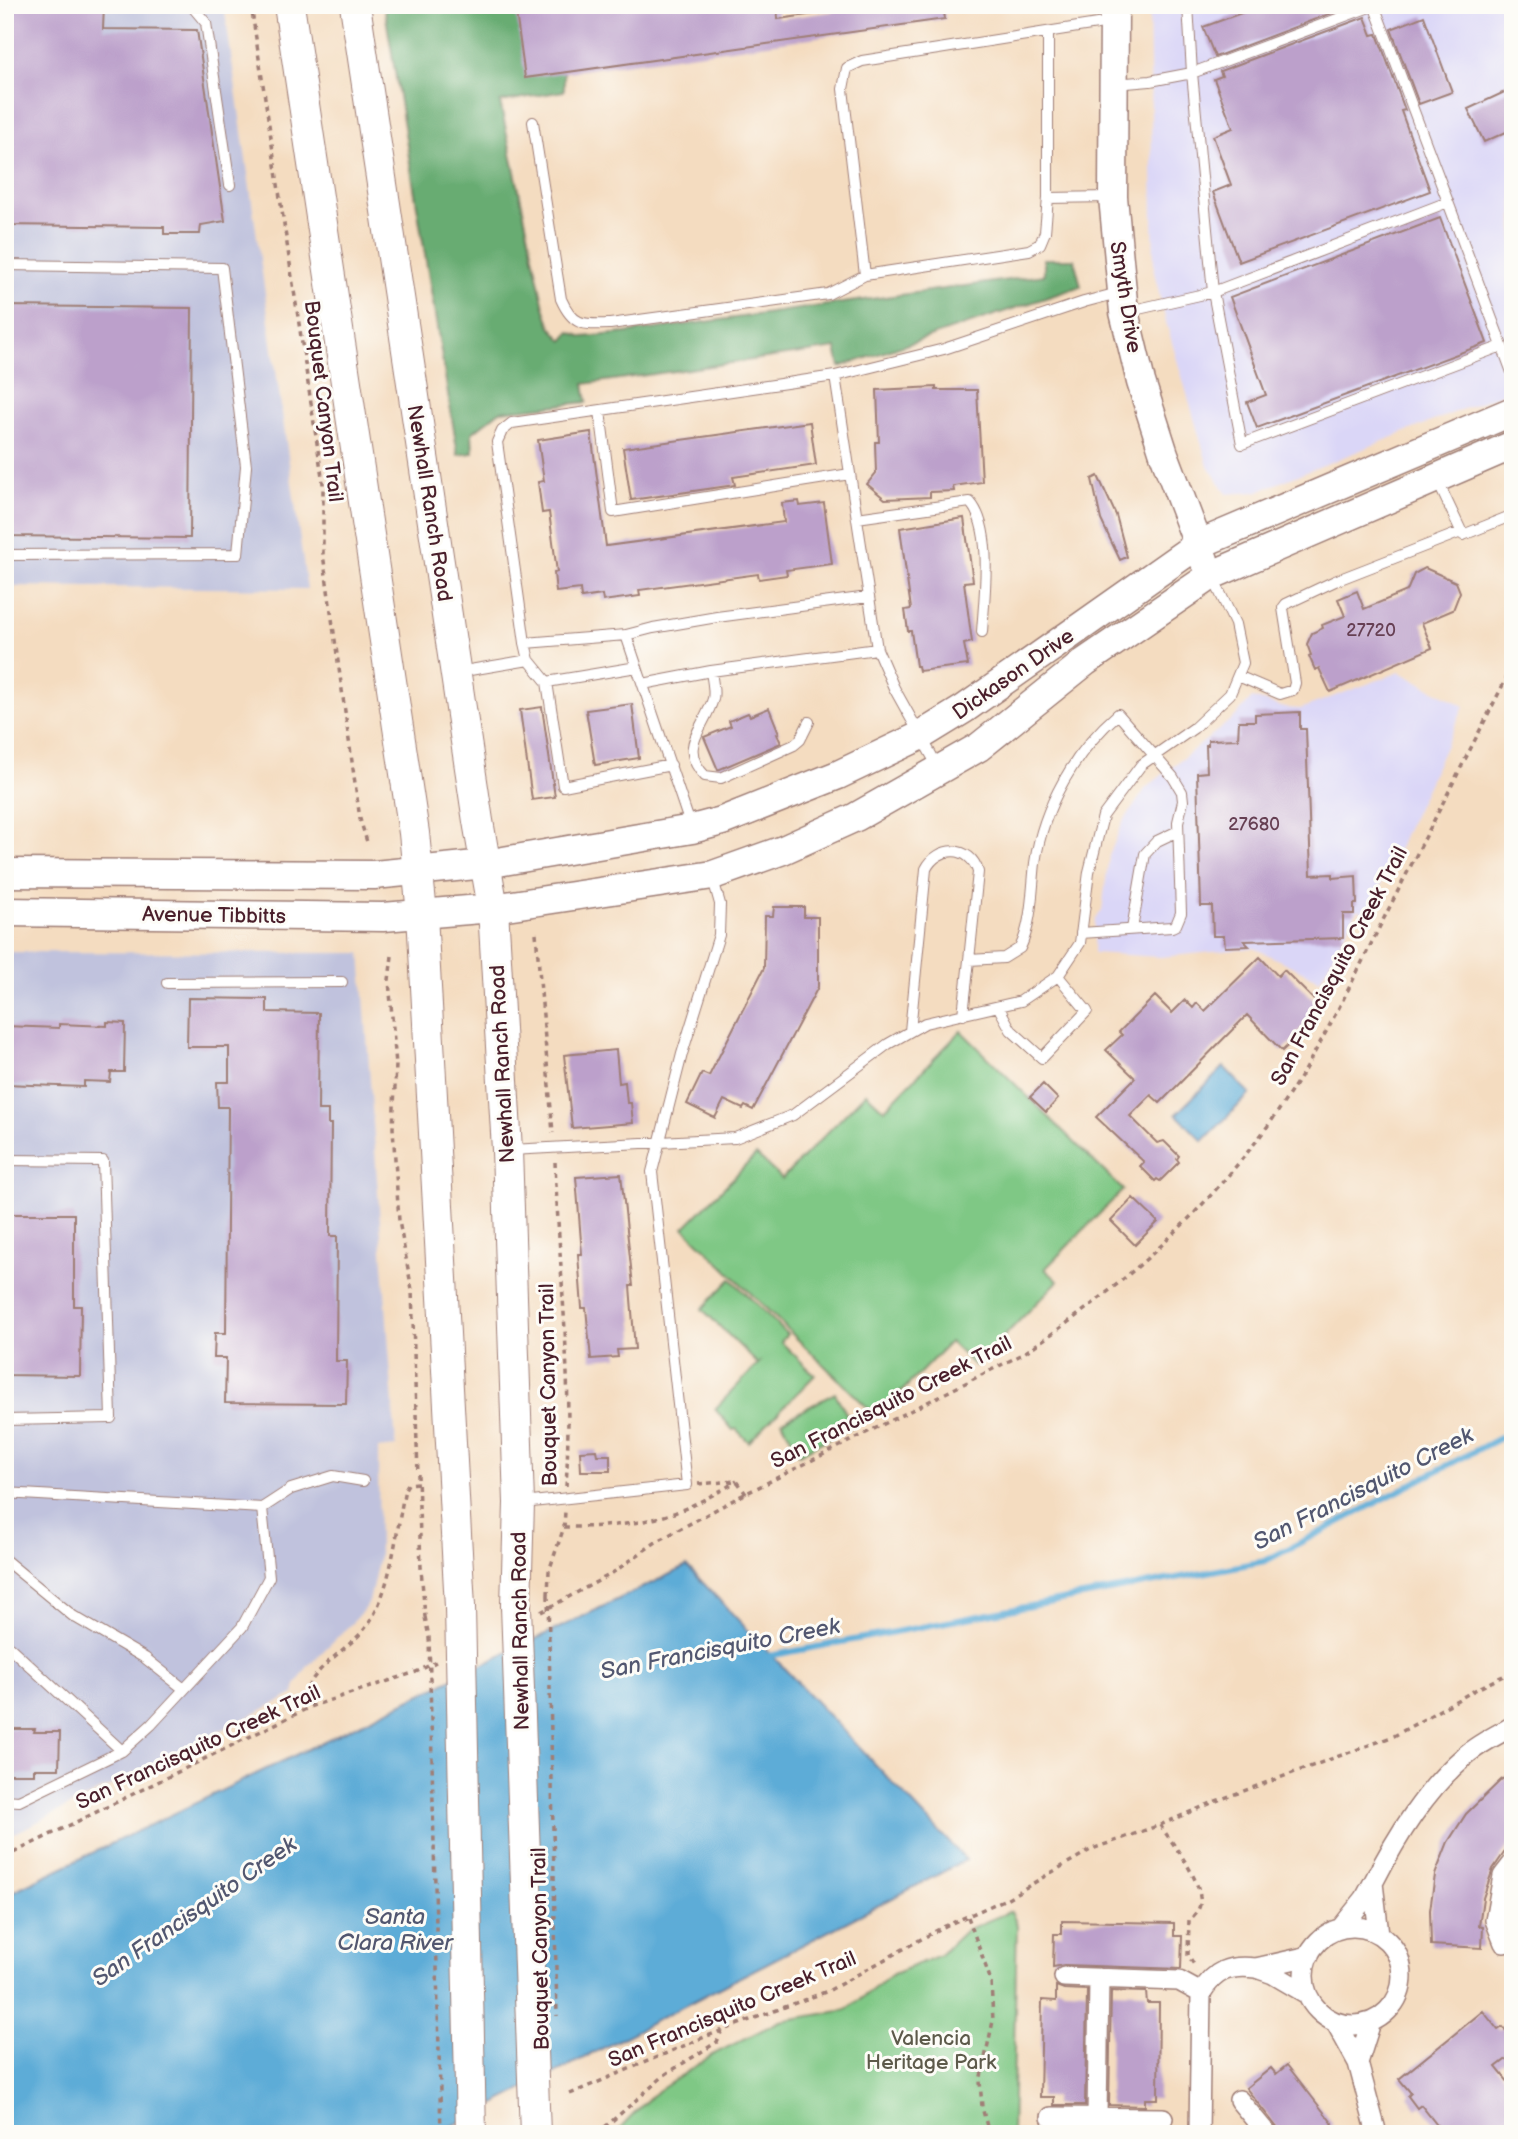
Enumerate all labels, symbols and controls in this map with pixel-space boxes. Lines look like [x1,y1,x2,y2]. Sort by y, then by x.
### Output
street label: Smyth Drive [1104,239,1147,355]
street label: Bouquet Canyon Trail [299,299,348,503]
street label: Newhall Ranch Road [402,403,457,603]
house number: 27720 [1346,620,1396,641]
street label: Dickason Drive [948,623,1079,725]
house number: 27680 [1228,814,1280,835]
street label: San Francisquito Creek Trail [1266,843,1413,1090]
street label: Avenue Tibbitts [142,902,286,929]
street label: Newhall Ranch Road [485,964,520,1164]
street label: Bouquet Canyon Trail [534,1283,563,1487]
street label: San Francisquito Creek Trail [767,1331,1016,1474]
water label: San Francisquito Creek [1249,1421,1479,1557]
street label: Newhall Ranch Road [506,1531,535,1731]
water label: San Francisquito Creek [598,1612,843,1686]
street label: San Francisquito Creek Trail [72,1680,324,1815]
water label: San Francisquito Creek [87,1830,303,1993]
street label: Bouquet Canyon Trail [526,1847,555,2051]
water label: Santa Clara River [337,1903,454,1957]
street label: San Francisquito Creek Trail [605,1946,860,2073]
park label: Valencia Heritage Park [866,2026,997,2075]

